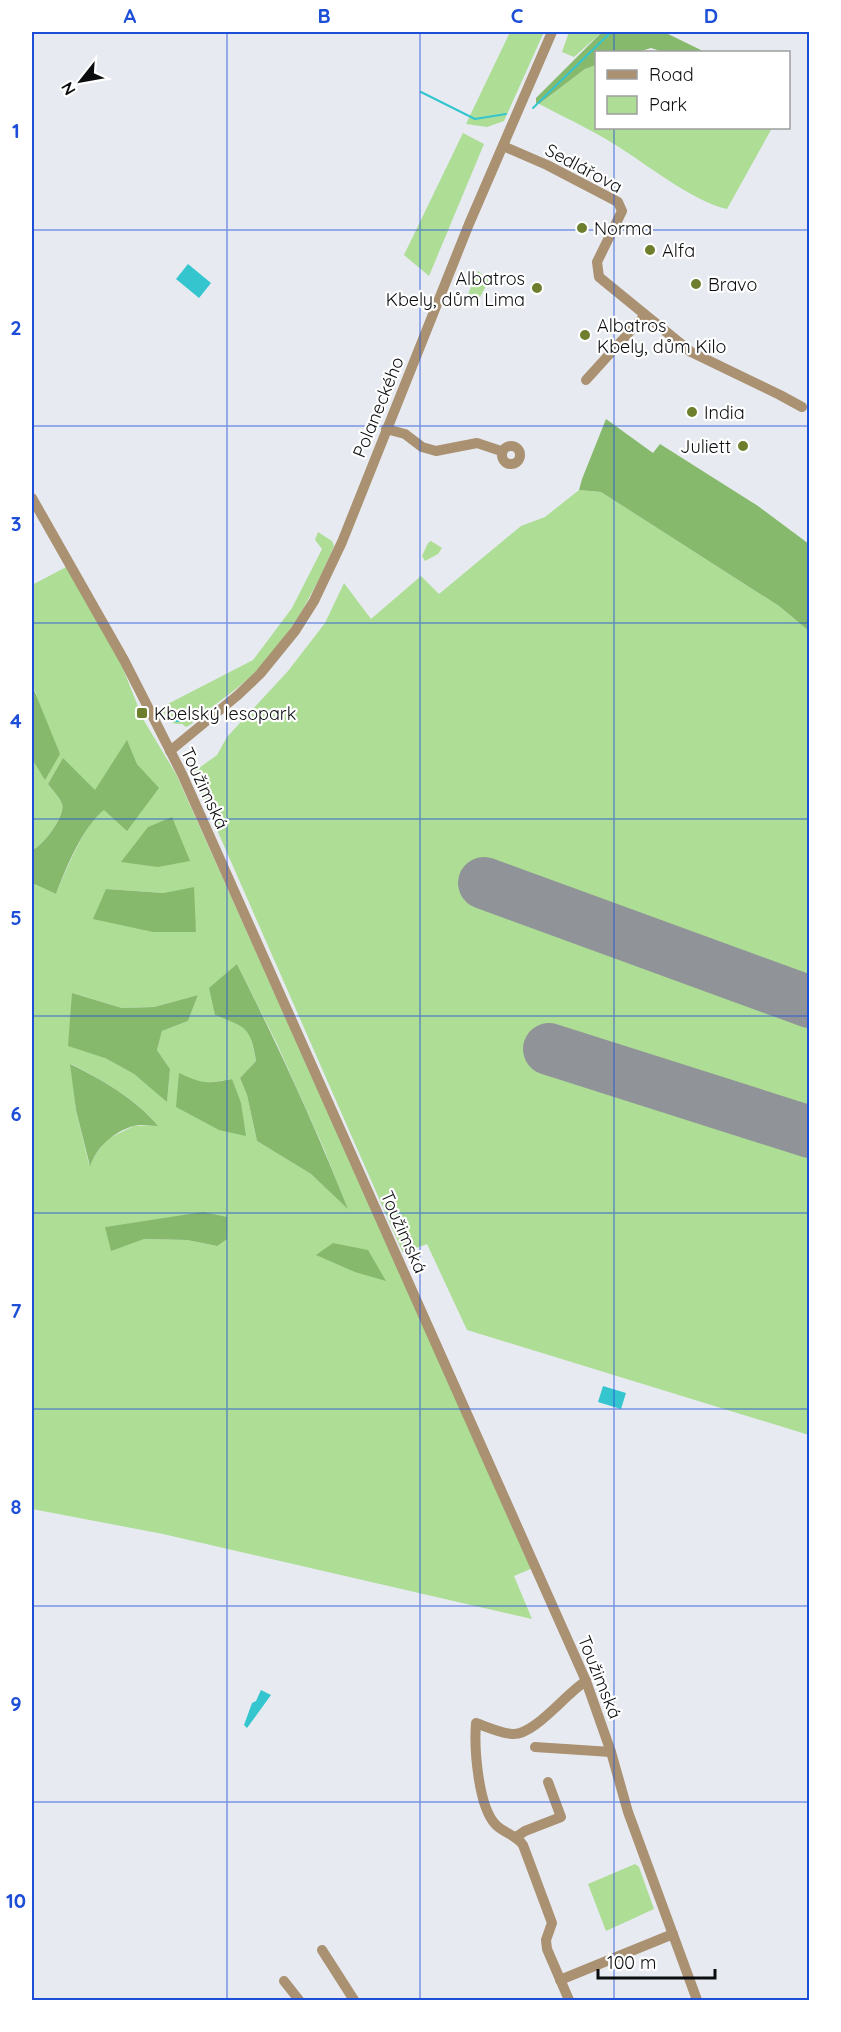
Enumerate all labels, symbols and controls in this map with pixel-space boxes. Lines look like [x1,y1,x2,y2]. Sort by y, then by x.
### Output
text: A [124,3,137,28]
text: B [317,3,331,28]
text: C [511,3,524,28]
text: D [704,3,718,28]
north arrow [51,51,111,111]
legend [595,51,790,129]
text: Road [649,63,694,86]
text: N [57,79,80,99]
text: Park [649,93,687,116]
text: 1 [12,118,20,143]
street label: Sedlářova [541,138,627,198]
place label: Norma [594,217,652,240]
marker: Norma [575,221,589,235]
place label: Alfa [662,239,695,262]
marker: Alfa [643,243,657,257]
place label: Albatros Kbely, dům Lima [386,267,525,311]
place label: Bravo [708,273,757,296]
marker: Bravo [689,277,703,291]
marker: Albatros Kbely, dům Lima [530,281,544,295]
place label: Albatros Kbely, dům Kilo [597,314,726,358]
text: 2 [10,315,22,340]
marker: Albatros Kbely, dům Kilo [578,328,592,342]
street label: Polaneckého [347,353,409,461]
place label: India [704,401,745,424]
marker: India [685,405,699,419]
place label: Juliett [680,435,731,458]
marker: Juliett [736,439,750,453]
text: 3 [11,511,21,536]
place label: Kbelský lesopark [154,702,296,725]
marker: Kbelský lesopark [135,706,149,720]
text: 4 [10,708,22,733]
street label: Toužimská [176,743,234,833]
text: 5 [10,905,22,930]
text: 6 [10,1101,22,1126]
street label: Toužimská [376,1187,432,1277]
text: 7 [11,1298,22,1323]
text: 8 [11,1494,22,1519]
street label: Toužimská [573,1632,627,1722]
text: 9 [10,1691,22,1716]
text: 10 [6,1888,26,1913]
scale bar [598,1942,715,1980]
text: 100 m [607,1951,656,1974]

